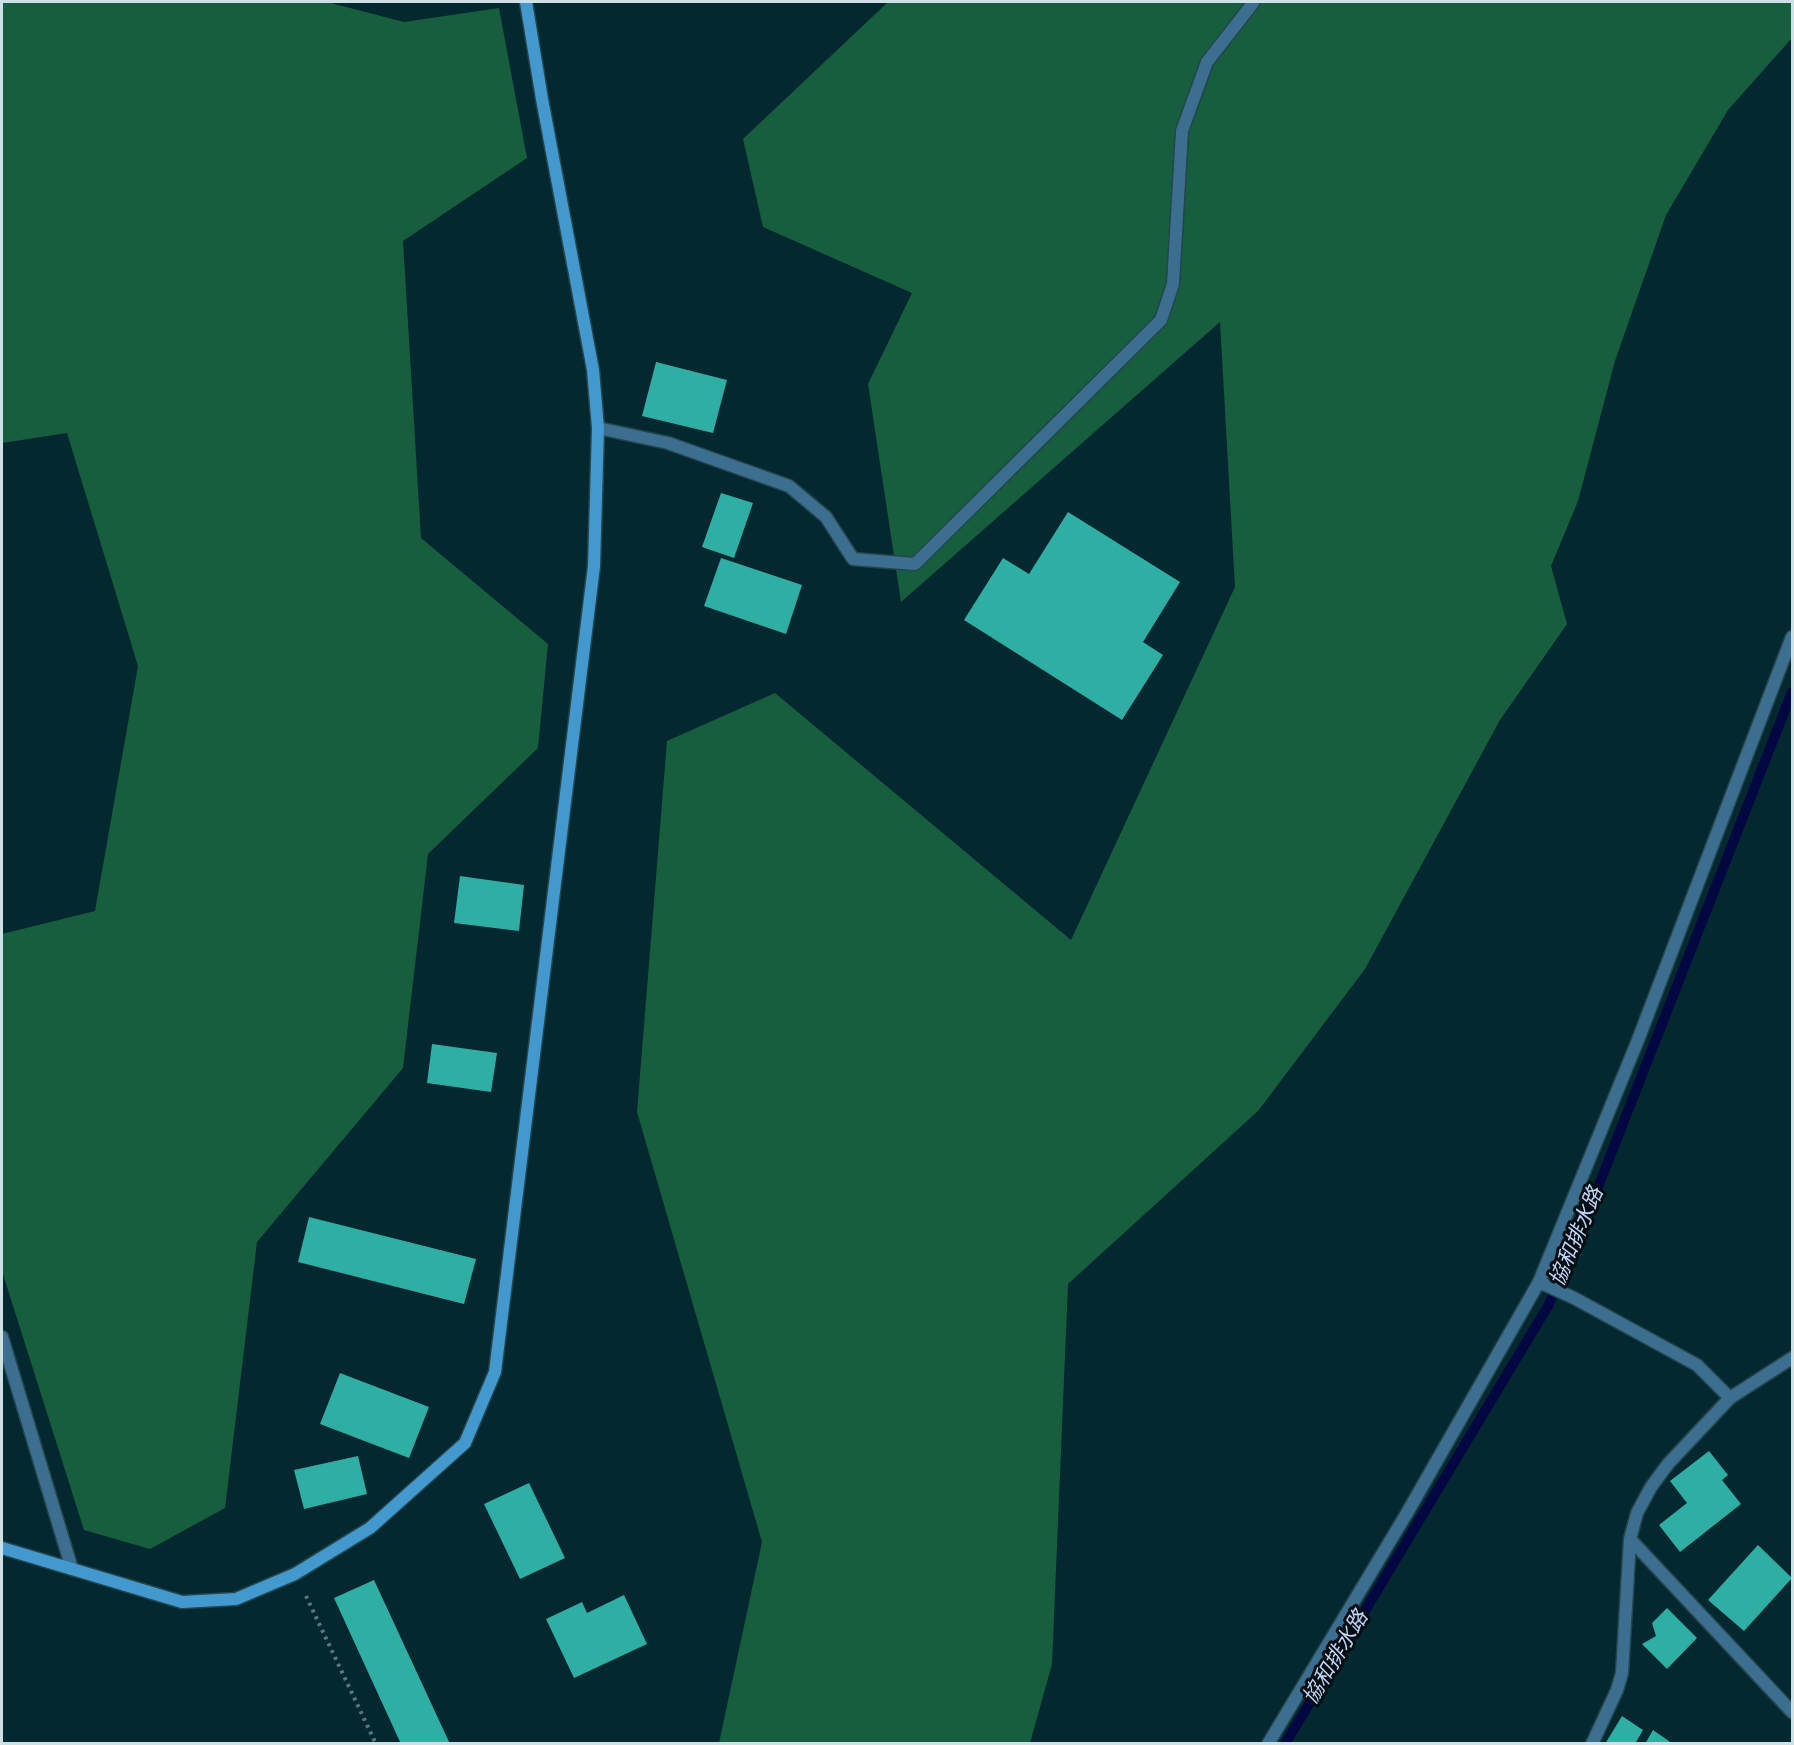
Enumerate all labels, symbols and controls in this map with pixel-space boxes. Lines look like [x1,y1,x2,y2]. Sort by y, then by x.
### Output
water label: 協和排水路 [1545,1184,1609,1290]
water label: 協和排水路 [1298,1607,1374,1709]

